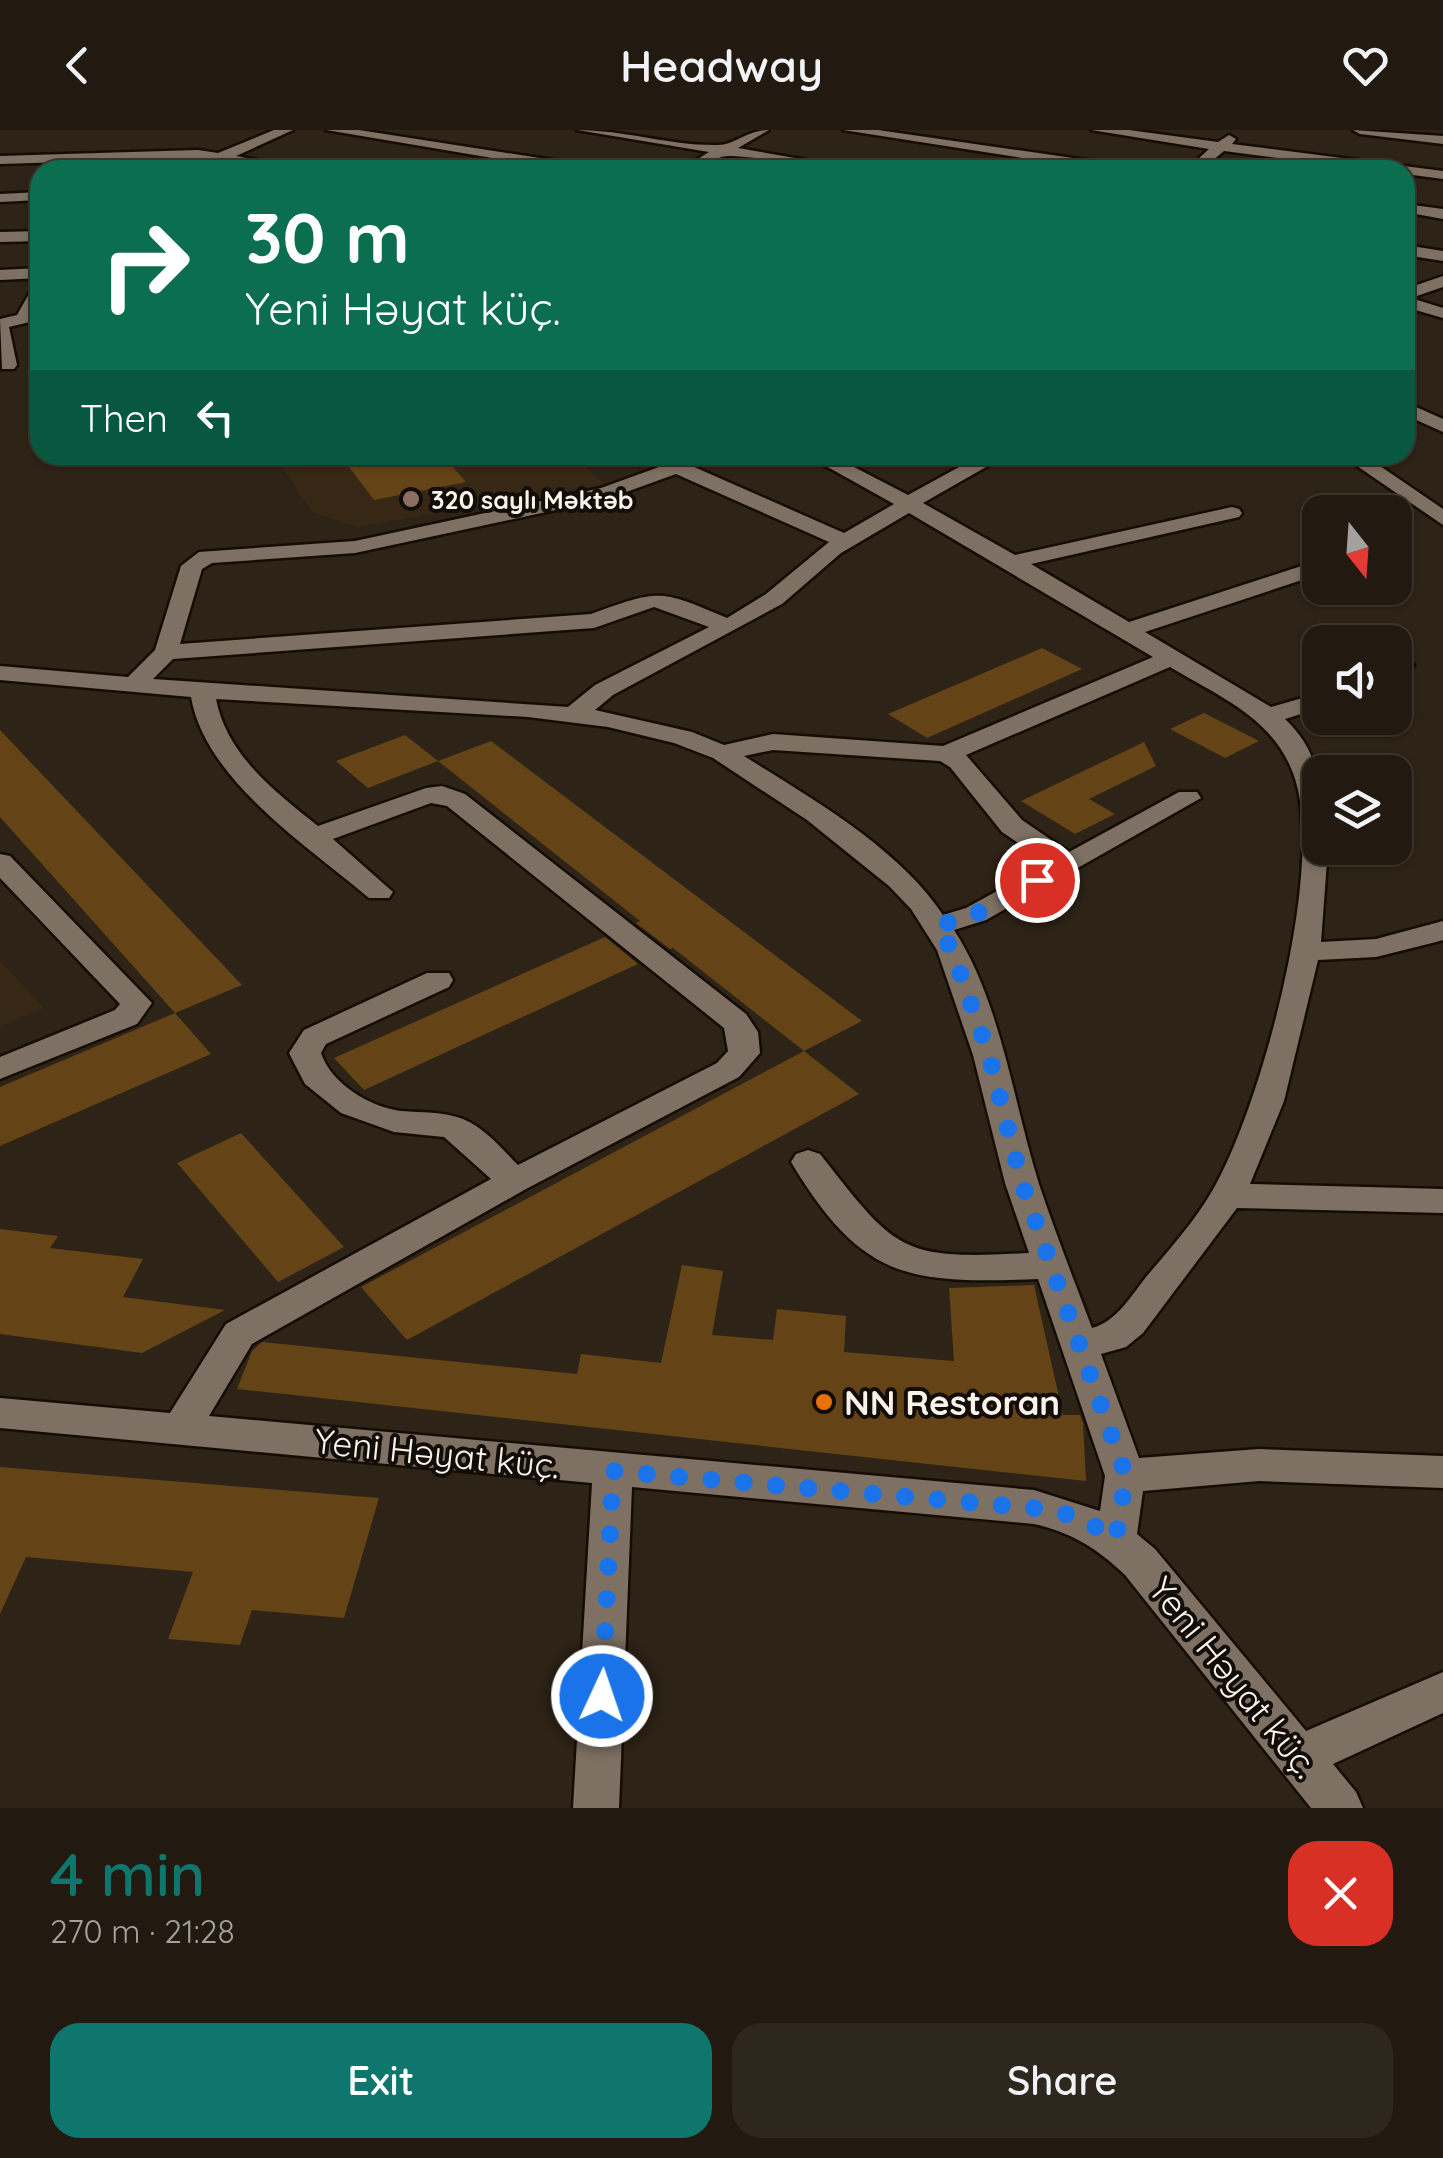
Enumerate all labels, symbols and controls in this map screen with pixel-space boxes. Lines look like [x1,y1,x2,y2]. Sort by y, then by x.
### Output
text: Headway [620,37,823,93]
icon: back [50,38,105,93]
icon: heart [1338,38,1393,93]
text: 30 m [245,193,410,281]
icon: right [80,200,210,330]
text: Yeni Həyat küç. [245,280,561,336]
icon: left [188,390,243,445]
text: Then [80,394,168,442]
place label: 320 saylı Məktəb [431,484,633,515]
marker: 320 saylı Məktəb [400,488,422,510]
north arrow [1302,495,1412,605]
map controls [1302,495,1412,865]
button: sound [1302,625,1412,735]
button: layers [1302,755,1412,865]
pin [995,838,1080,923]
icon: arrive [1010,853,1065,908]
place label: NN Restoran [844,1380,1060,1424]
marker: NN Restoran [813,1391,835,1413]
street label: Yeni Həyat küç. [313,1418,561,1488]
street label: Yeni Həyat küç. [1140,1568,1328,1786]
position arrow [550,1644,654,1748]
text: 4 min [50,1836,205,1911]
button: close [1288,1841,1393,1946]
text: 270 m · 21:28 [50,1911,235,1951]
button: Exit [50,2023,712,2138]
button: Share [732,2023,1393,2138]

